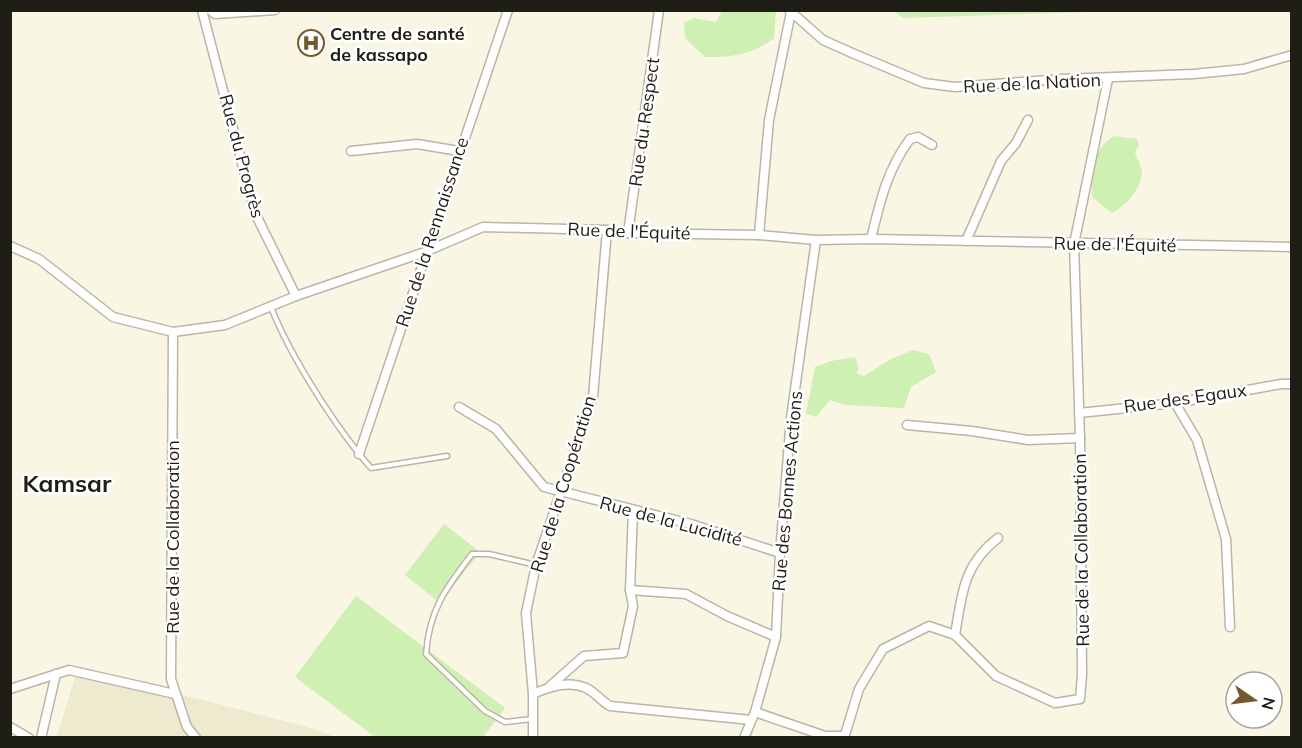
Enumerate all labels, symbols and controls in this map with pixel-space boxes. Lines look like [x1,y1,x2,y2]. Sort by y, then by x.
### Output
place label: Centre de santé de kassapo [330,22,465,66]
hospital icon: Centre de santé de kassapo [296,28,326,58]
street label: Rue du Respect [624,56,664,188]
street label: Rue de la Nation [962,68,1102,98]
street label: Rue du Progrès [214,91,270,221]
street label: Rue de la Rennaissance [390,134,474,330]
street label: Rue de l'Équité [567,217,691,245]
street label: Rue de l'Équité [1053,231,1177,257]
street label: Rue des Egaux [1122,378,1248,418]
street label: Rue des Bonnes Actions [767,390,807,592]
street label: Rue de la Coopération [525,393,601,575]
street label: Rue de la Collaboration [161,440,184,634]
street label: Rue de la Collaboration [1068,453,1094,647]
district label: Kamsar [23,468,112,498]
street label: Rue de la Lucidité [597,491,745,551]
north arrow [1224,670,1284,730]
text: N [1257,695,1280,712]

